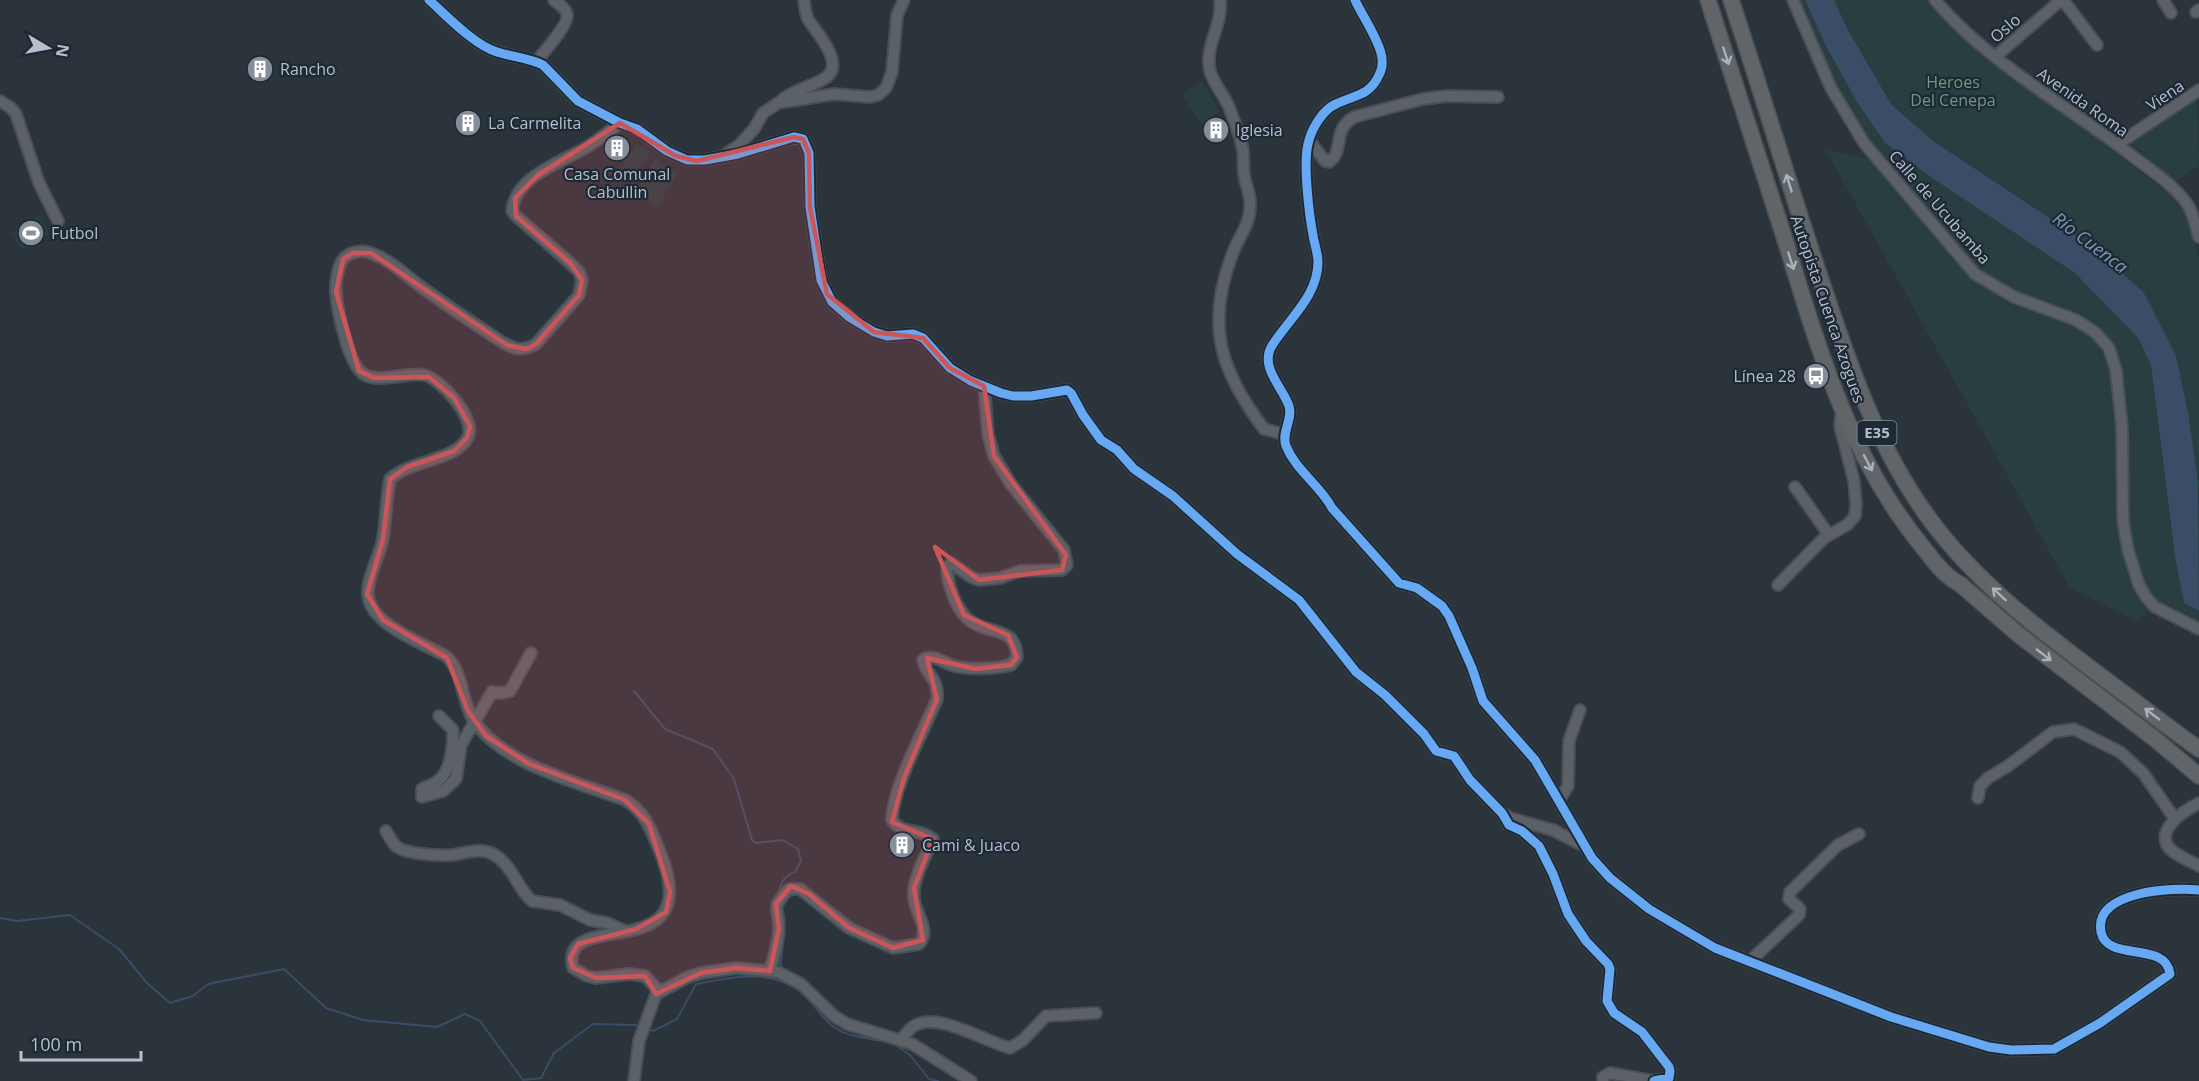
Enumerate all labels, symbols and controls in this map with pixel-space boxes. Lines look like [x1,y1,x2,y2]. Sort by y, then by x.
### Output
street label: Oslo [1985,9,2025,47]
north arrow [18,18,78,78]
text: N [51,42,75,59]
one-way arrow [1721,46,1732,65]
building icon: Rancho [245,54,275,84]
place label: Rancho [280,58,336,80]
street label: Avenida Roma [2033,62,2133,142]
park label: Heroes Del Cenepa [1910,71,1996,111]
street label: Viena [2142,74,2188,116]
building icon: La Carmelita [453,108,483,138]
place label: La Carmelita [488,112,581,134]
building icon: Iglesia [1201,115,1231,145]
place label: Iglesia [1236,119,1283,141]
building icon: Casa Comunal Cabullin [602,133,632,163]
street label: Calle de Ucubamba [1884,145,1996,269]
place label: Casa Comunal Cabullin [564,163,670,203]
one-way arrow [1783,174,1794,193]
water label: Río Cuenca [2048,206,2133,278]
street label: Autopista Cuenca Azogues [1785,212,1871,406]
sports icon: Futbol [16,218,46,248]
place label: Futbol [51,222,98,244]
one-way arrow [1787,251,1798,270]
bus stop icon: Línea 28 [1801,361,1831,391]
place label: Línea 28 [1733,365,1796,387]
road number: E35 [1858,421,1896,445]
one-way arrow [1863,454,1874,472]
one-way arrow [1991,587,2006,601]
one-way arrow [2036,648,2052,661]
one-way arrow [2144,708,2160,721]
building icon: Cami & Juaco [887,830,917,860]
place label: Cami & Juaco [922,834,1020,856]
scale bar [21,1024,141,1062]
text: 100 m [30,1032,82,1056]

